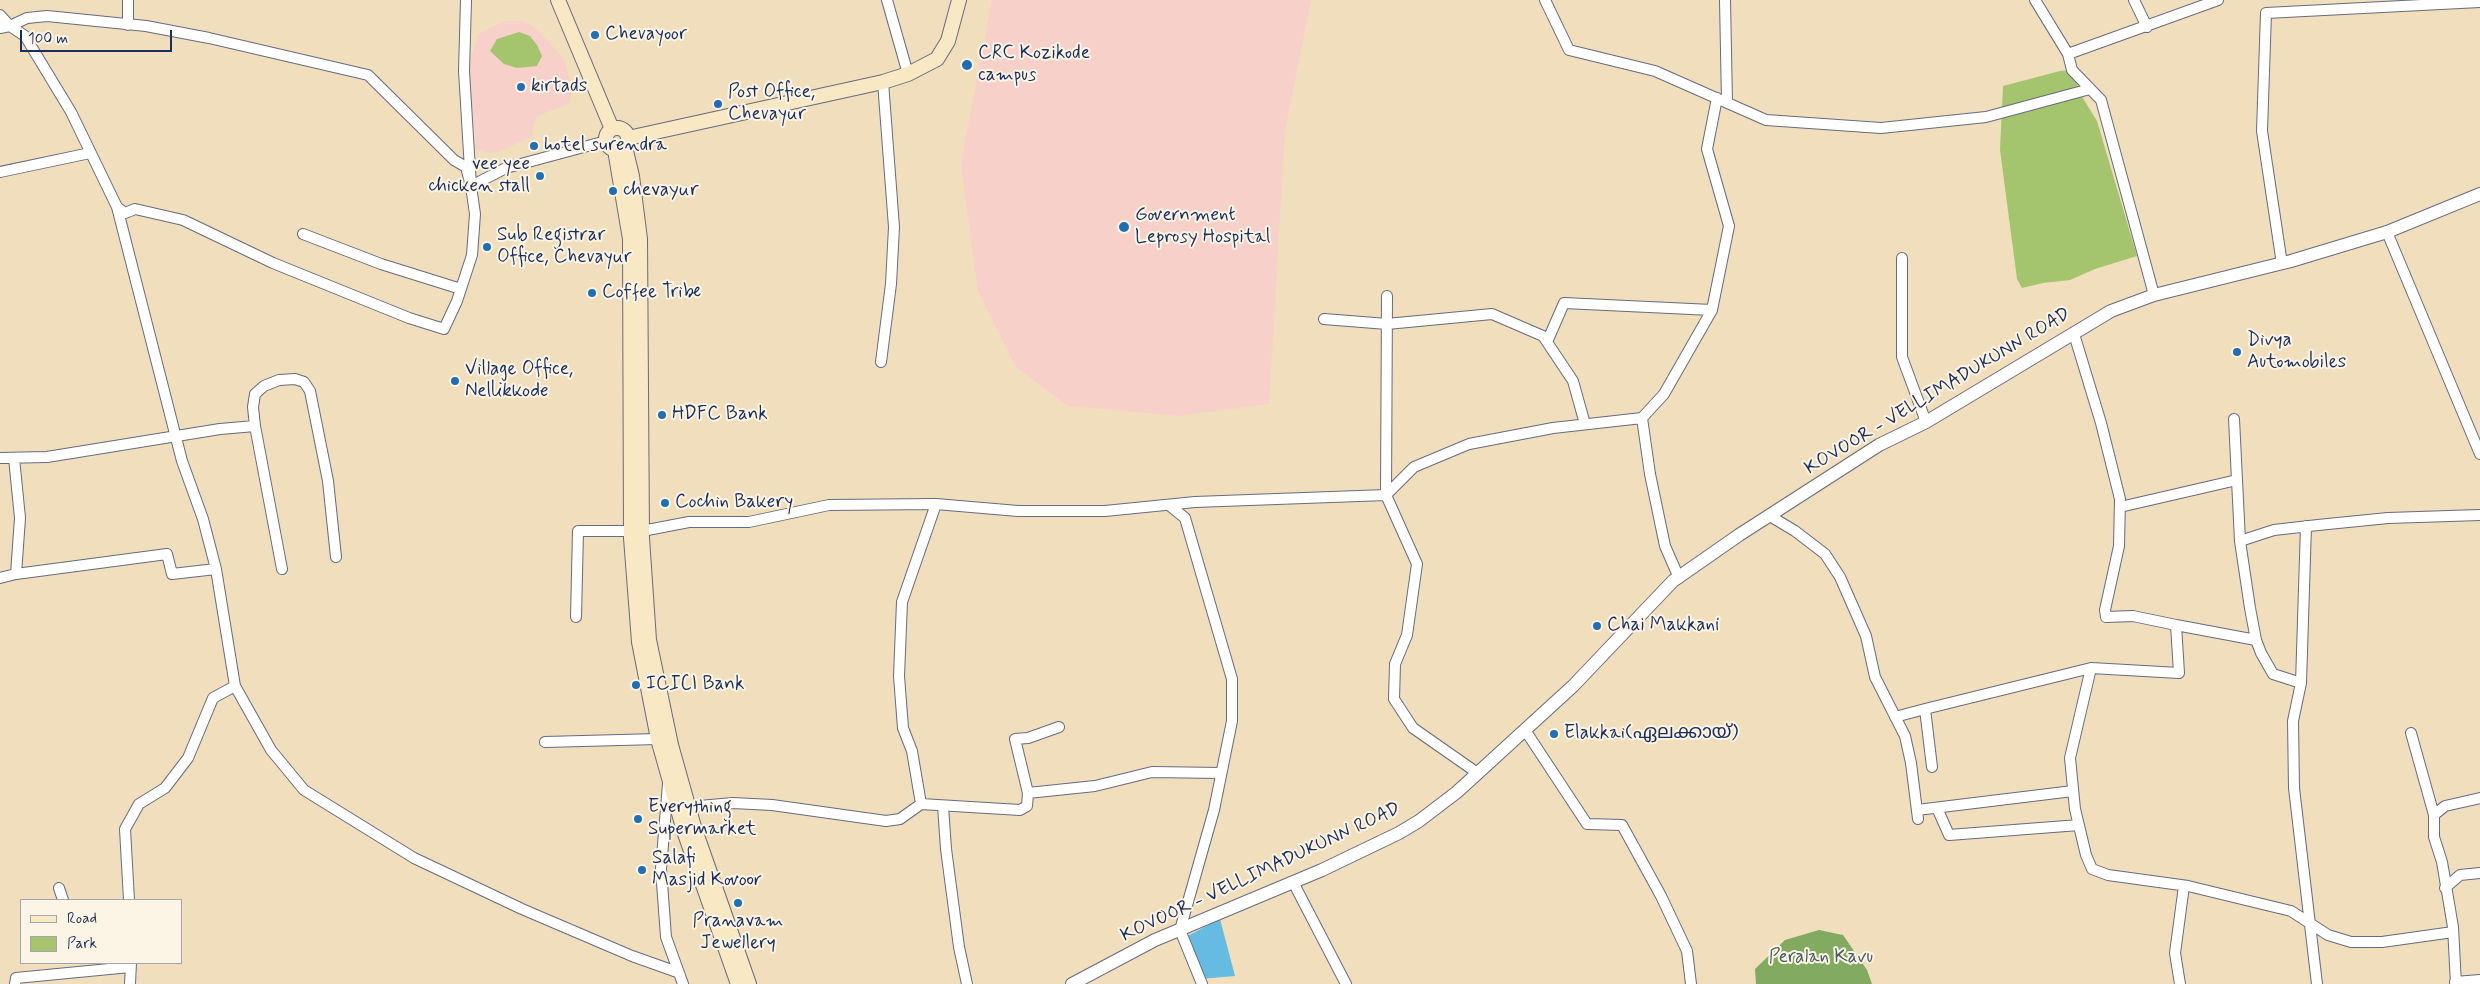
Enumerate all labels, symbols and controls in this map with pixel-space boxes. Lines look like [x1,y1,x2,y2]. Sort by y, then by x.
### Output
scale bar [22,20,175,52]
place label: Chevayoor [605,24,687,46]
text: 100 m [28,29,68,49]
marker: Chevayoor [589,29,601,41]
place label: CRC Kozikode campus [978,43,1090,87]
marker: CRC Kozikode campus [960,58,974,72]
place label: kirtads [531,76,587,98]
marker: kirtads [515,81,527,93]
place label: Post Office, Chevayur [728,82,815,126]
marker: Post Office, Chevayur [712,98,724,110]
place label: hotel surendra [544,135,667,157]
marker: hotel surendra [528,140,540,152]
place label: vee yee chicken stall [428,154,530,198]
marker: vee yee chicken stall [534,170,546,182]
place label: chevayur [623,180,699,202]
marker: chevayur [607,185,619,197]
place label: Government Leprosy Hospital [1135,205,1270,249]
marker: Government Leprosy Hospital [1117,220,1131,234]
place label: Sub Registrar Office, Chevayur [497,225,632,269]
marker: Sub Registrar Office, Chevayur [481,241,493,253]
place label: Coffee Tribe [602,282,701,304]
marker: Coffee Tribe [586,287,598,299]
street label: KOVOOR - VELLIMADUKUNN ROAD [1801,303,2075,481]
place label: Divya Automobiles [2247,330,2346,374]
marker: Divya Automobiles [2231,346,2243,358]
place label: Village Office, Nellikkode [465,359,573,403]
marker: Village Office, Nellikkode [449,375,461,387]
place label: HDFC Bank [672,404,768,426]
marker: HDFC Bank [656,409,668,421]
place label: Cochin Bakery [675,492,793,514]
marker: Cochin Bakery [659,497,671,509]
place label: Chai Makkani [1607,615,1719,637]
marker: Chai Makkani [1591,620,1603,632]
place label: ICICI Bank [646,674,744,696]
marker: ICICI Bank [630,679,642,691]
place label: Elakkai(ഏലക്കായ്) [1564,723,1738,745]
marker: Elakkai(ഏലക്കായ്) [1548,728,1560,740]
place label: Everything Supermarket [648,797,756,841]
street label: KOVOOR - VELLIMADUKUNN ROAD [1118,798,1404,948]
marker: Everything Supermarket [632,813,644,825]
place label: Salafi Masjid Kovoor [652,848,762,892]
marker: Salafi Masjid Kovoor [636,864,648,876]
marker: Pranavam Jewellery [732,897,744,909]
legend [20,899,182,964]
text: Road [67,909,97,929]
place label: Pranavam Jewellery [693,911,783,955]
text: Park [67,934,97,954]
park label: Peralan Kavu [1769,947,1873,969]

